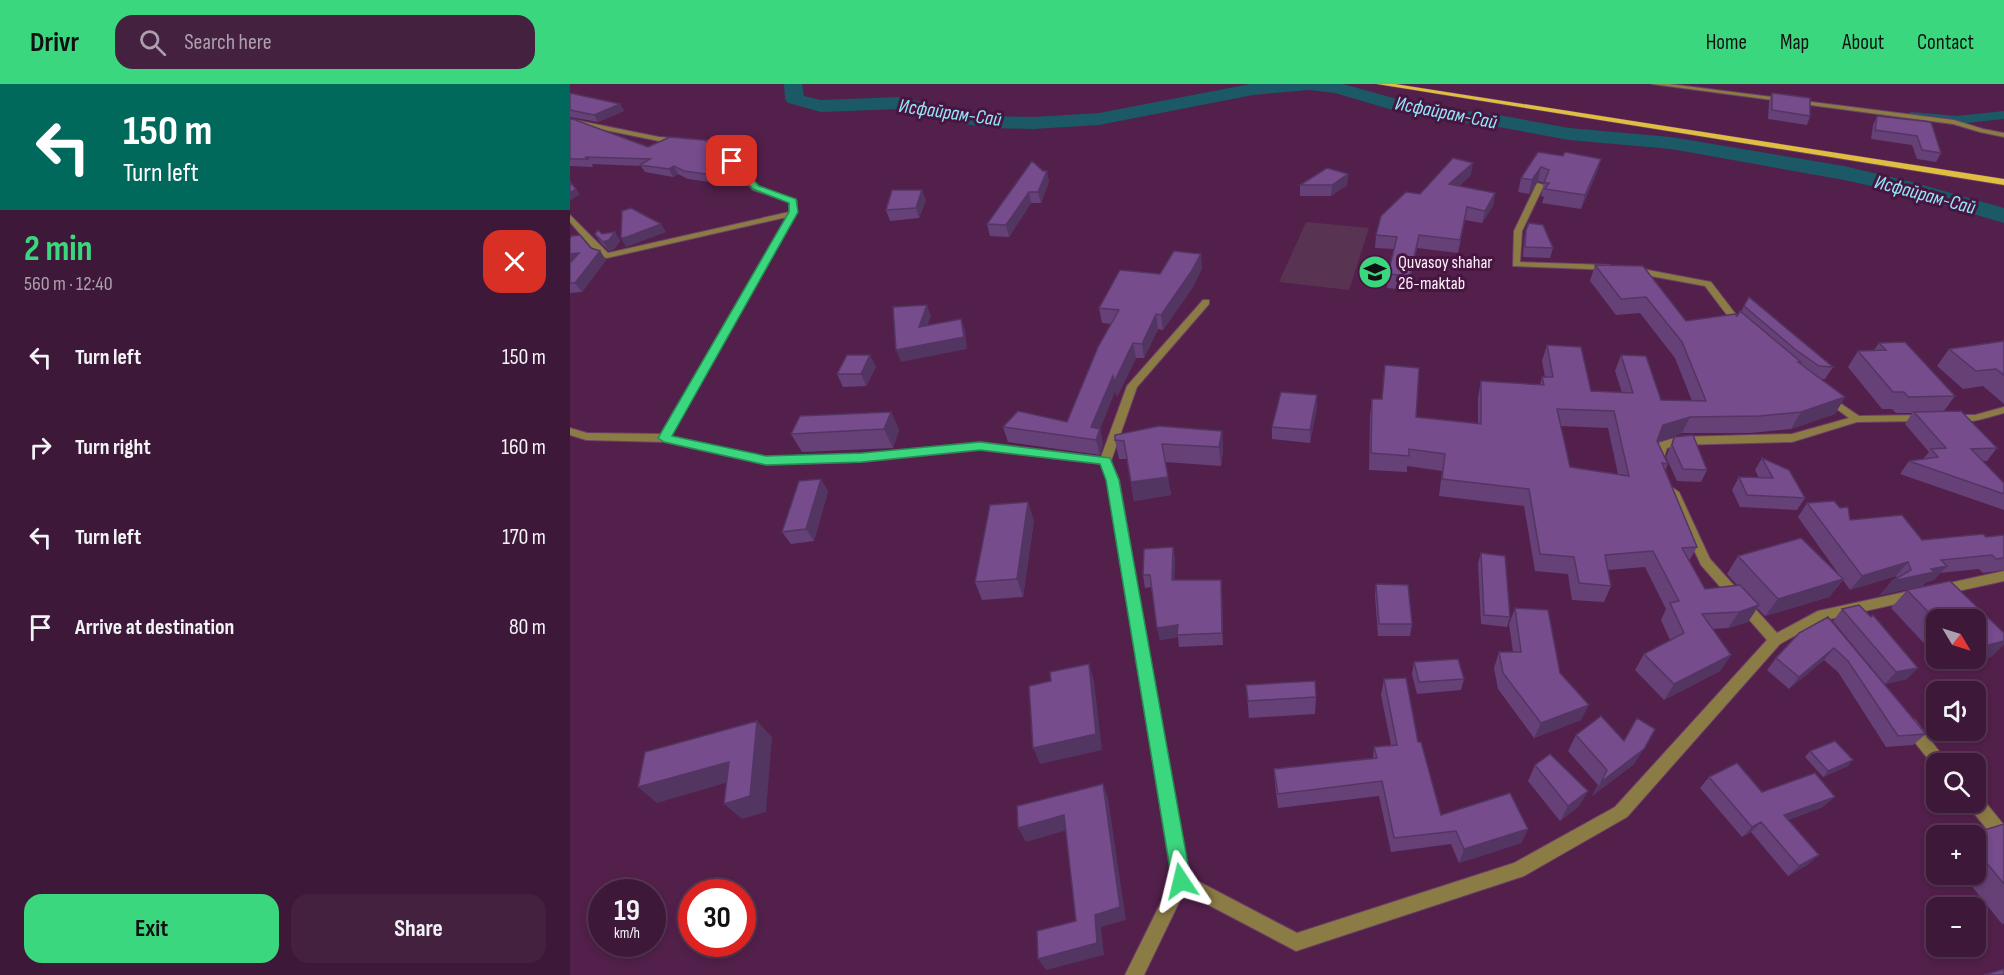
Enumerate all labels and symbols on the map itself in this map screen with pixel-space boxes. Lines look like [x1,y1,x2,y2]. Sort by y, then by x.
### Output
water label: Исфайрам-Сай [1393,91,1500,135]
water label: Исфайрам-Сай [897,94,1004,132]
pin [706,135,757,186]
water label: Исфайрам-Сай [1872,170,1979,220]
place label: Quvasoy shahar 26-maktab [1398,252,1493,294]
school or university icon: Quvasoy shahar 26-maktab [1357,254,1393,290]
north arrow [1926,609,1986,669]
position arrow [1149,849,1213,913]
speed limit sign: 30 [678,879,756,957]

